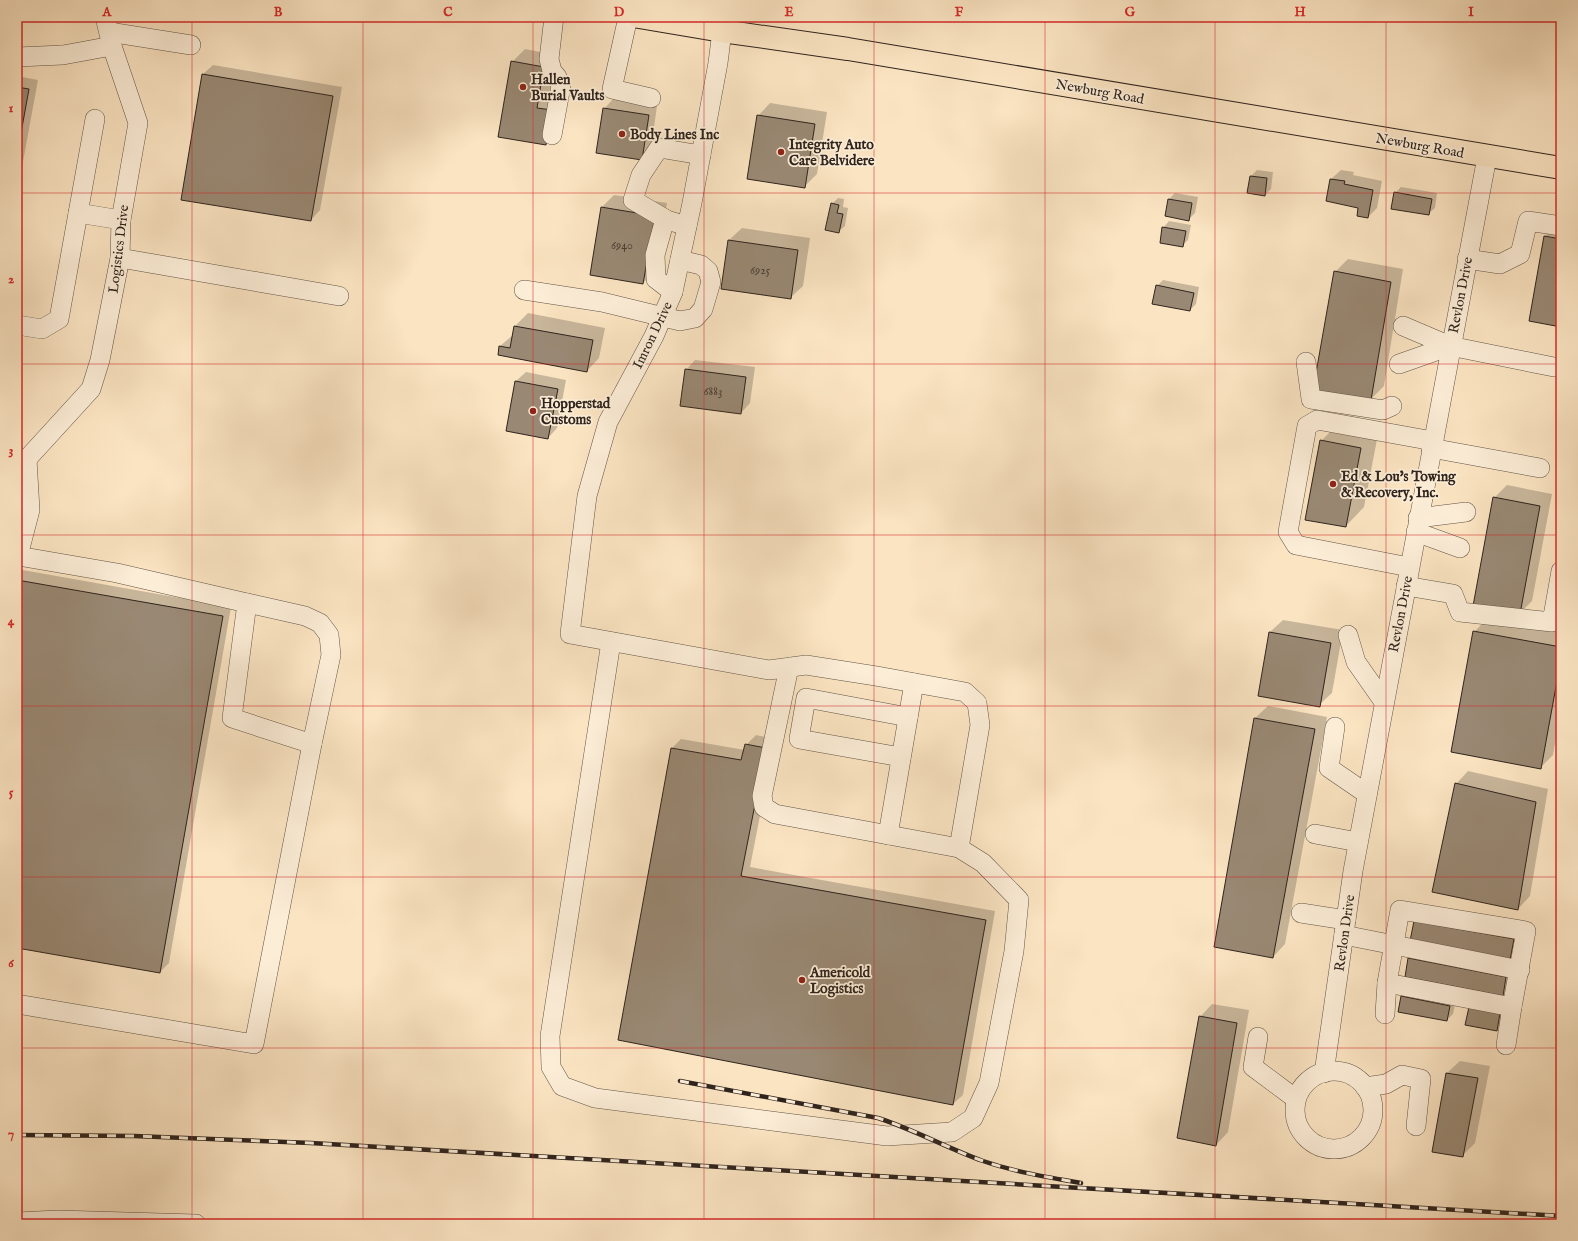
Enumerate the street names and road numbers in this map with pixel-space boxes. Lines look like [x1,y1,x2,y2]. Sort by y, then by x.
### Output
street label: Newburg Road [1054,75,1146,109]
street label: Newburg Road [1374,129,1466,163]
street label: Logistics Drive [105,203,133,294]
street label: Revlon Drive [1445,255,1477,335]
street label: Imron Drive [629,298,677,372]
street label: Revlon Drive [1385,574,1417,654]
street label: Revlon Drive [1331,893,1359,973]

